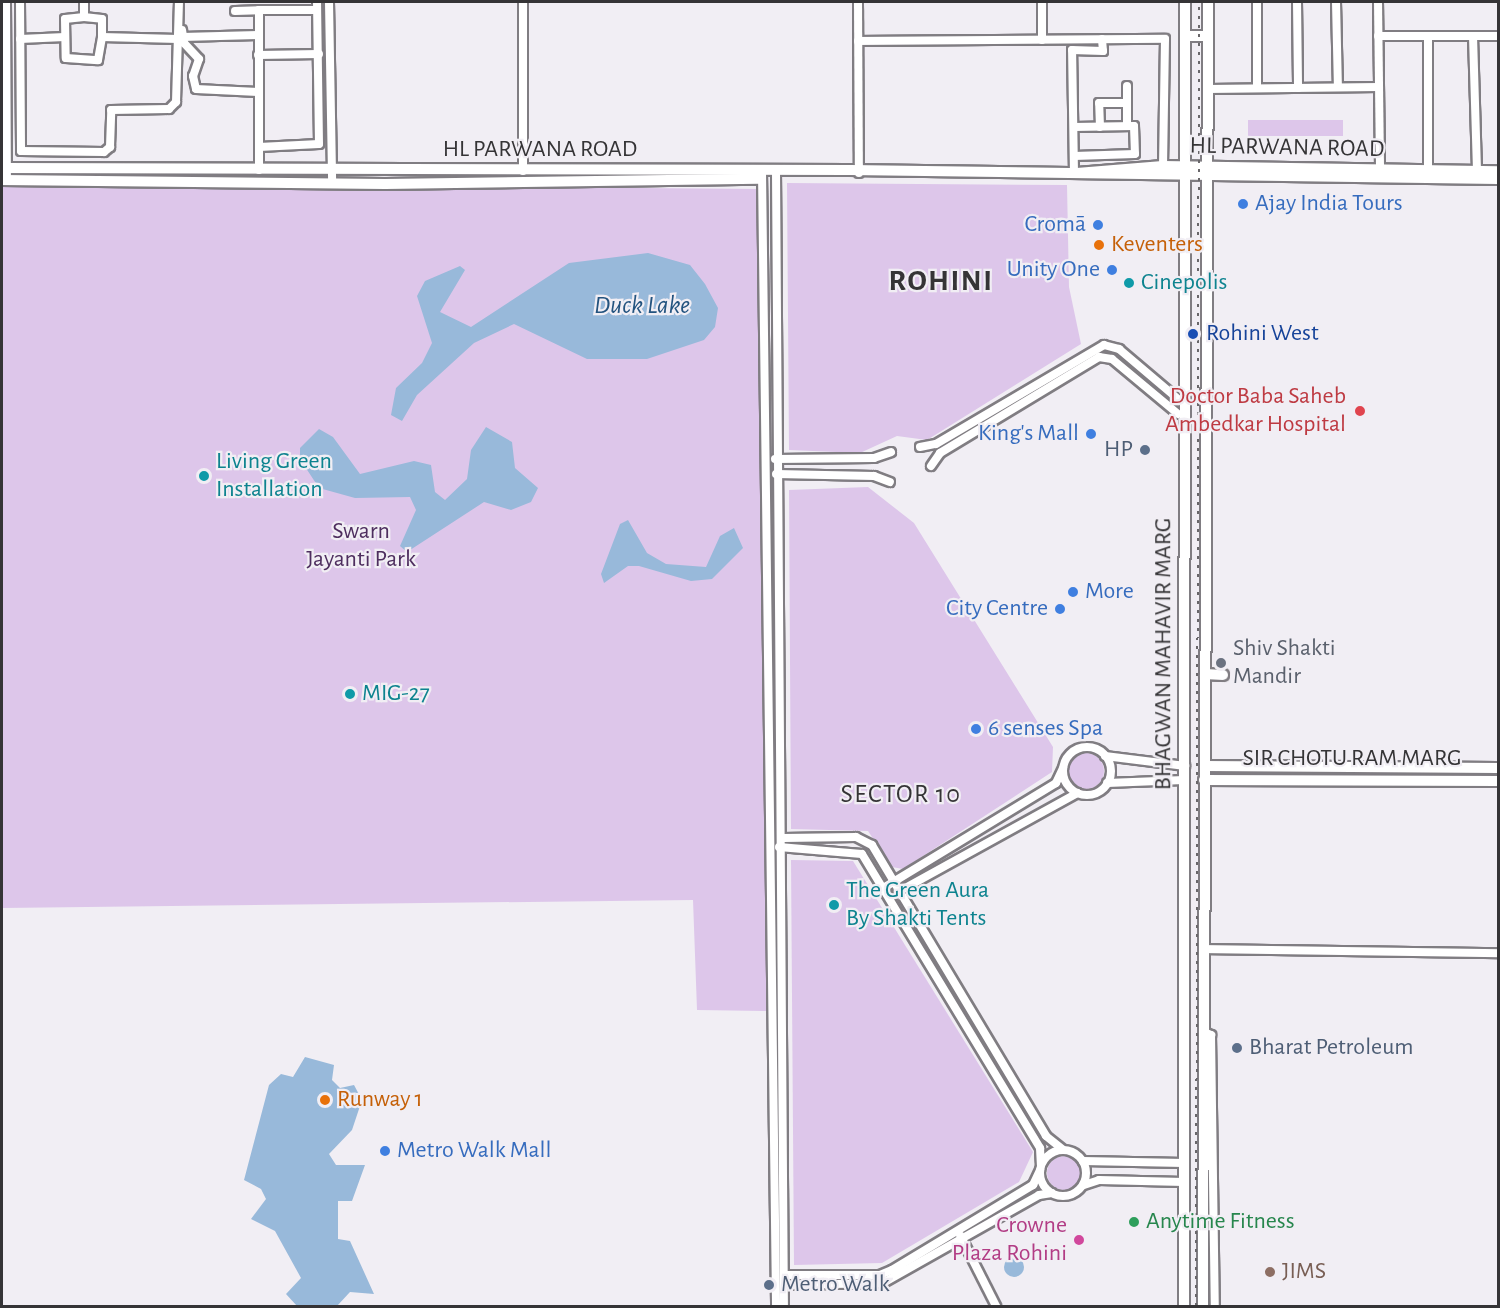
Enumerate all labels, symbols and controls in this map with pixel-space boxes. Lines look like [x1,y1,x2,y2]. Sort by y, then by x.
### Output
street label: HL PARWANA ROAD [1189,132,1385,164]
street label: HL PARWANA ROAD [443,136,637,164]
place label: Ajay India Tours [1255,190,1403,218]
marker: Ajay India Tours [1236,197,1250,211]
place label: Cromā [1024,211,1086,239]
marker: Cromā [1091,218,1105,232]
place label: Keventers [1111,231,1203,259]
marker: Keventers [1092,238,1106,252]
place label: Unity One [1007,256,1100,284]
district label: ROHINI [889,263,993,299]
marker: Unity One [1105,263,1119,277]
place label: Cinepolis [1141,269,1227,297]
marker: Cinepolis [1122,276,1136,290]
water label: Duck Lake [594,290,690,322]
place label: Rohini West [1206,320,1319,348]
marker: Rohini West [1184,325,1202,343]
place label: Doctor Baba Saheb Ambedkar Hospital [1165,383,1346,439]
marker: Doctor Baba Saheb Ambedkar Hospital [1351,402,1369,420]
place label: King's Mall [978,420,1079,448]
marker: King's Mall [1084,427,1098,441]
place label: HP [1104,436,1133,464]
marker: HP [1138,443,1152,457]
place label: Living Green Installation [216,448,332,504]
marker: Living Green Installation [197,469,211,483]
park label: Swarn Jayanti Park [306,518,416,574]
street label: BHAGWAN MAHAVIR MARG [1150,518,1178,790]
place label: More [1085,578,1134,606]
marker: More [1066,585,1080,599]
place label: City Centre [946,595,1048,623]
marker: City Centre [1053,602,1067,616]
place label: Shiv Shakti Mandir [1233,635,1336,691]
marker: Shiv Shakti Mandir [1214,656,1228,670]
place label: MIG-27 [362,680,430,708]
marker: MIG-27 [343,687,357,701]
place label: 6 senses Spa [988,715,1103,743]
marker: 6 senses Spa [969,722,983,736]
street label: SIR CHOTU RAM MARG [1243,745,1461,773]
district label: SECTOR 10 [840,779,962,811]
place label: The Green Aura By Shakti Tents [846,877,989,933]
marker: The Green Aura By Shakti Tents [827,898,841,912]
place label: Bharat Petroleum [1249,1034,1413,1062]
marker: Bharat Petroleum [1230,1041,1244,1055]
place label: Runway 1 [337,1086,423,1114]
marker: Runway 1 [318,1093,332,1107]
place label: Metro Walk Mall [397,1137,551,1165]
marker: Metro Walk Mall [378,1144,392,1158]
place label: Anytime Fitness [1146,1208,1295,1236]
place label: Crowne Plaza Rohini [952,1212,1067,1268]
marker: Anytime Fitness [1127,1215,1141,1229]
marker: Crowne Plaza Rohini [1072,1233,1086,1247]
place label: JIMS [1282,1258,1326,1286]
marker: JIMS [1263,1265,1277,1279]
place label: Metro Walk [781,1271,890,1299]
marker: Metro Walk [762,1278,776,1292]

